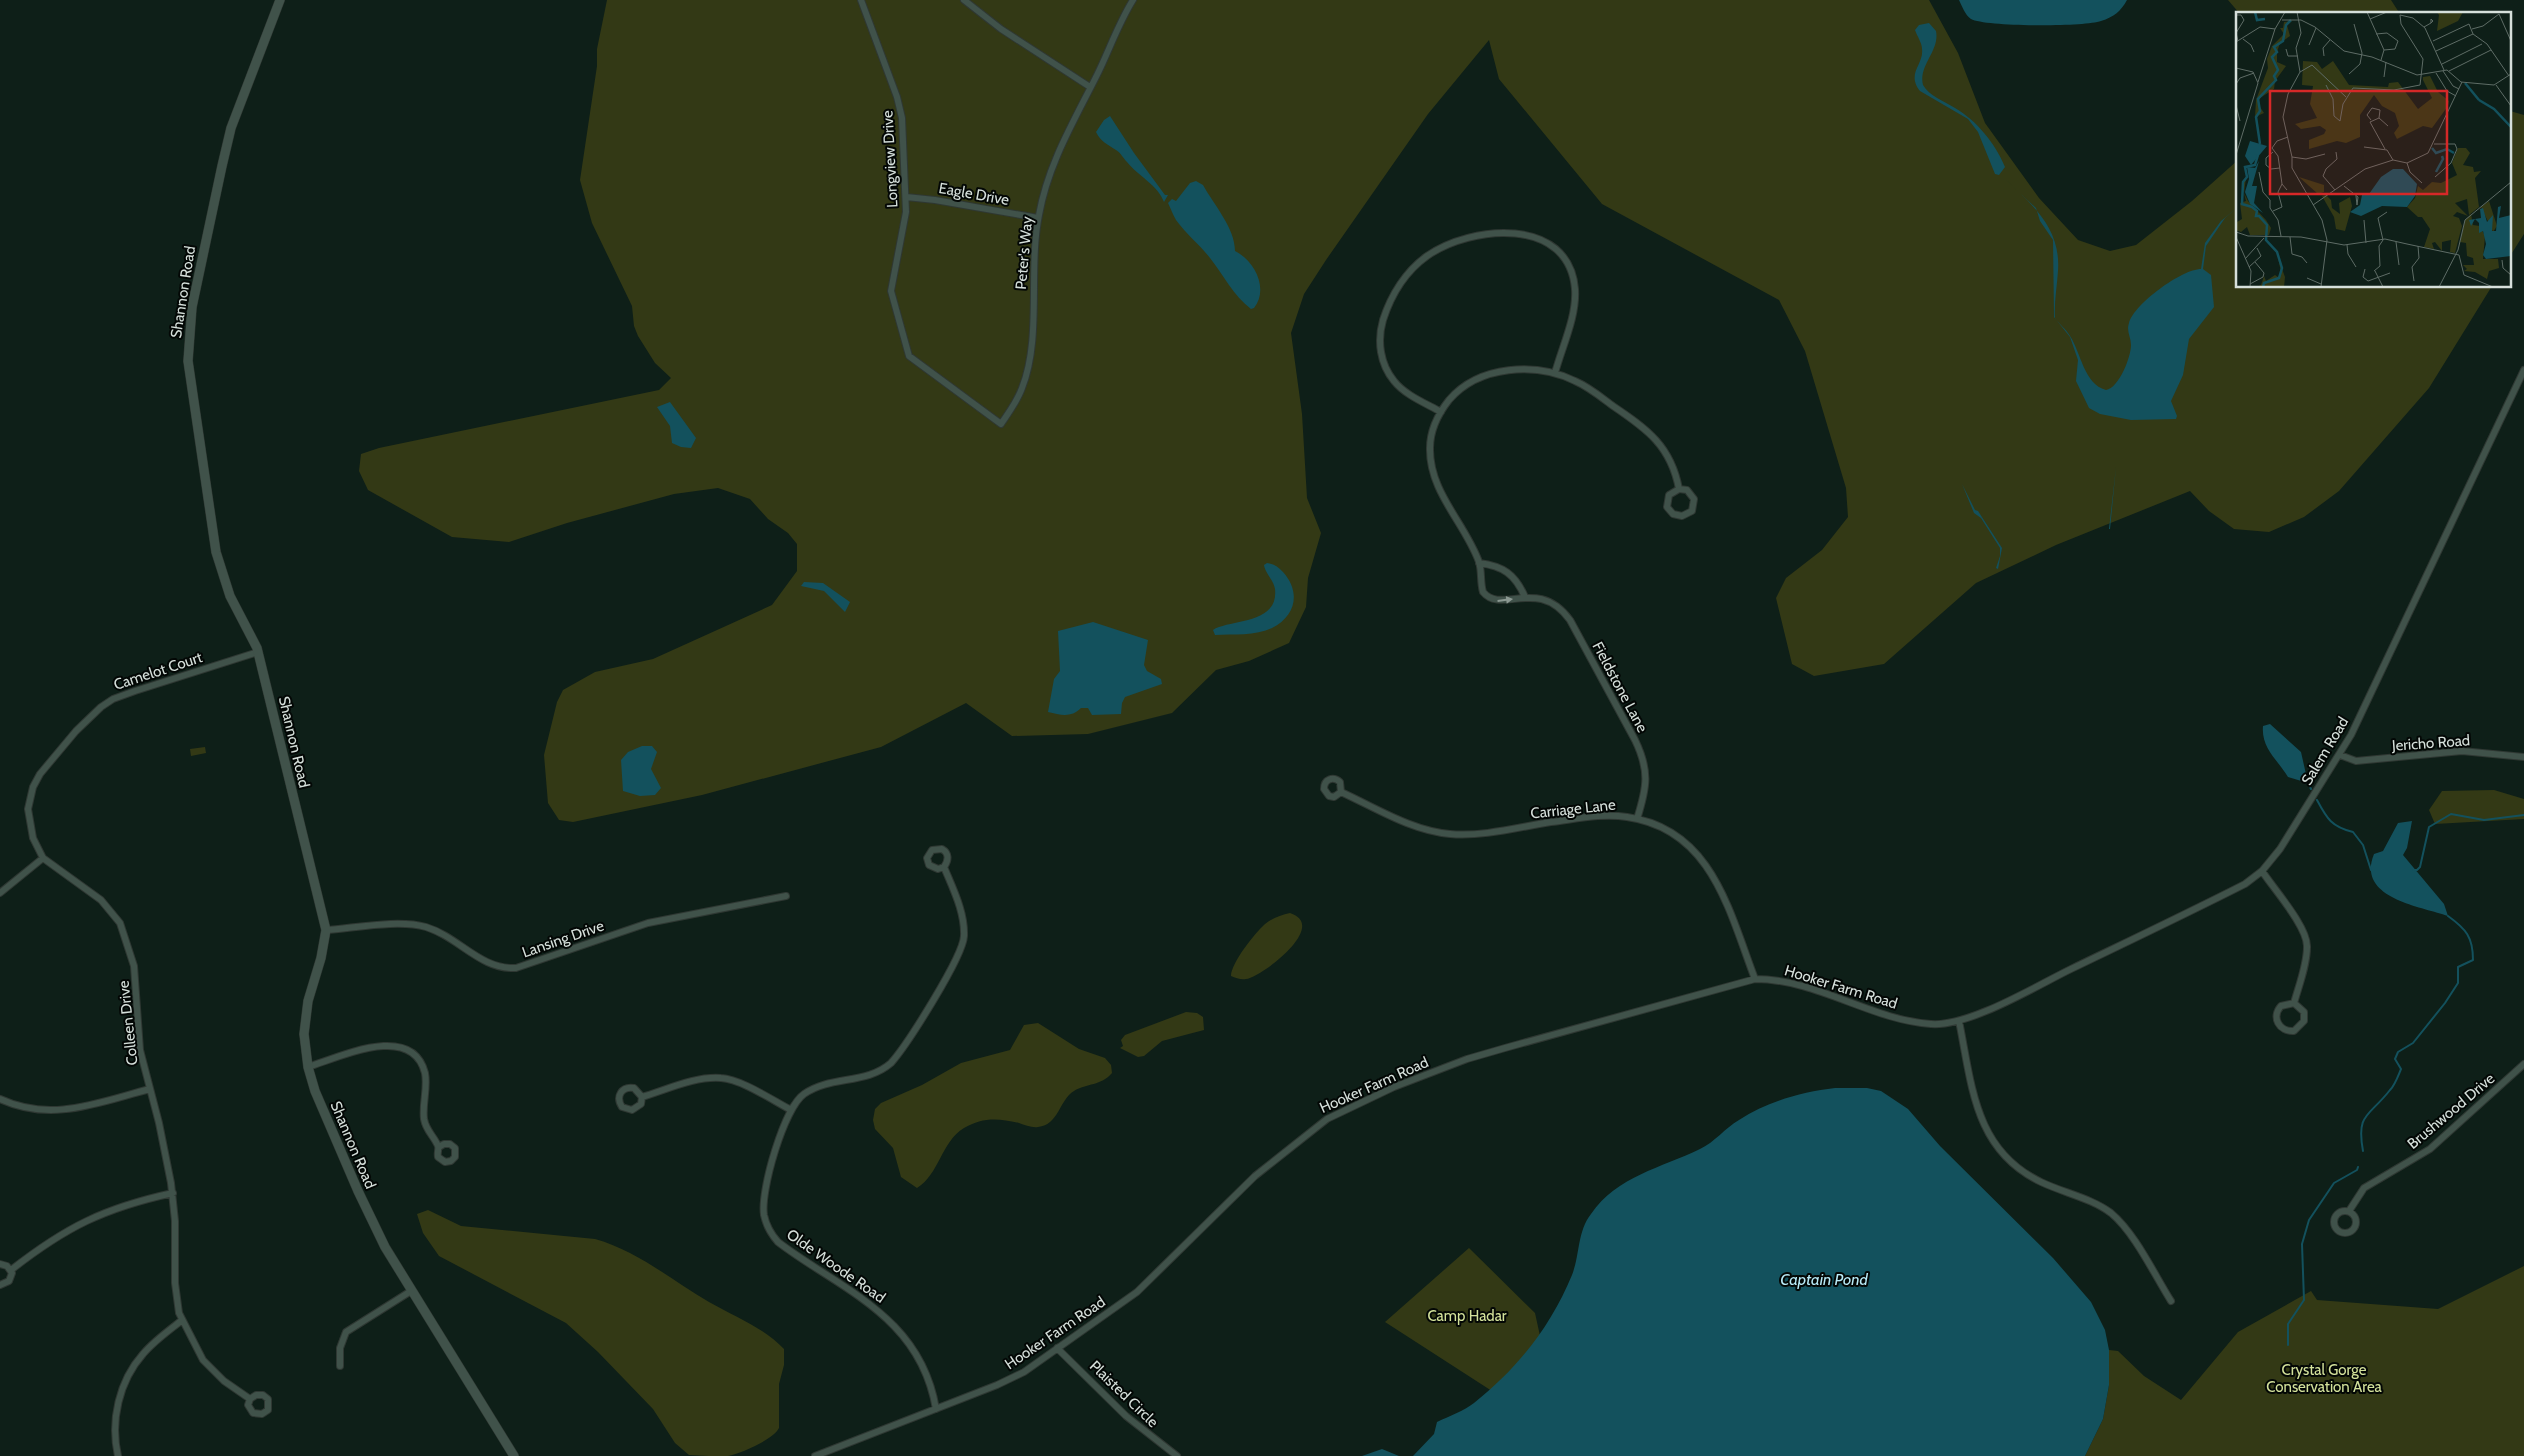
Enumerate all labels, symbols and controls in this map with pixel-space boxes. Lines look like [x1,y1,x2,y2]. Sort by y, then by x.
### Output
inset map [2236,12,2512,288]
street label: Longview Drive [878,109,902,208]
street label: Eagle Drive [937,179,1011,209]
street label: Peter's Way [1012,215,1036,290]
street label: Shannon Road [167,245,199,339]
one-way arrow [1497,596,1513,604]
street label: Fieldstone Lane [1589,639,1652,736]
street label: Camelot Court [111,648,205,694]
street label: Shannon Road [275,695,313,789]
street label: Salem Road [2298,714,2352,788]
street label: Jericho Road [2390,731,2471,755]
street label: Carriage Lane [1529,796,1617,822]
street label: Lansing Drive [520,916,607,961]
street label: Hooker Farm Road [1782,961,1900,1013]
street label: Colleen Drive [115,979,141,1066]
street label: Hooker Farm Road [1317,1053,1431,1117]
street label: Brushwood Drive [2404,1069,2499,1153]
street label: Shannon Road [326,1099,380,1191]
street label: Olde Woode Road [783,1225,889,1307]
water label: Captain Pond [1780,1270,1868,1289]
street label: Hooker Farm Road [1001,1293,1109,1373]
park label: Camp Hadar [1427,1307,1507,1325]
street label: Plaisted Circle [1086,1357,1162,1431]
park label: Crystal Gorge Conservation Area [2266,1361,2383,1396]

